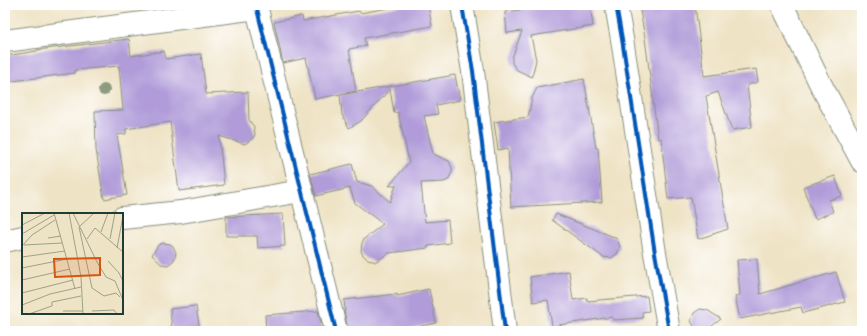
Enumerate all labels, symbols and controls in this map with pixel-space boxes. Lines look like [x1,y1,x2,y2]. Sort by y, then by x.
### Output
inset map [22,213,123,314]

